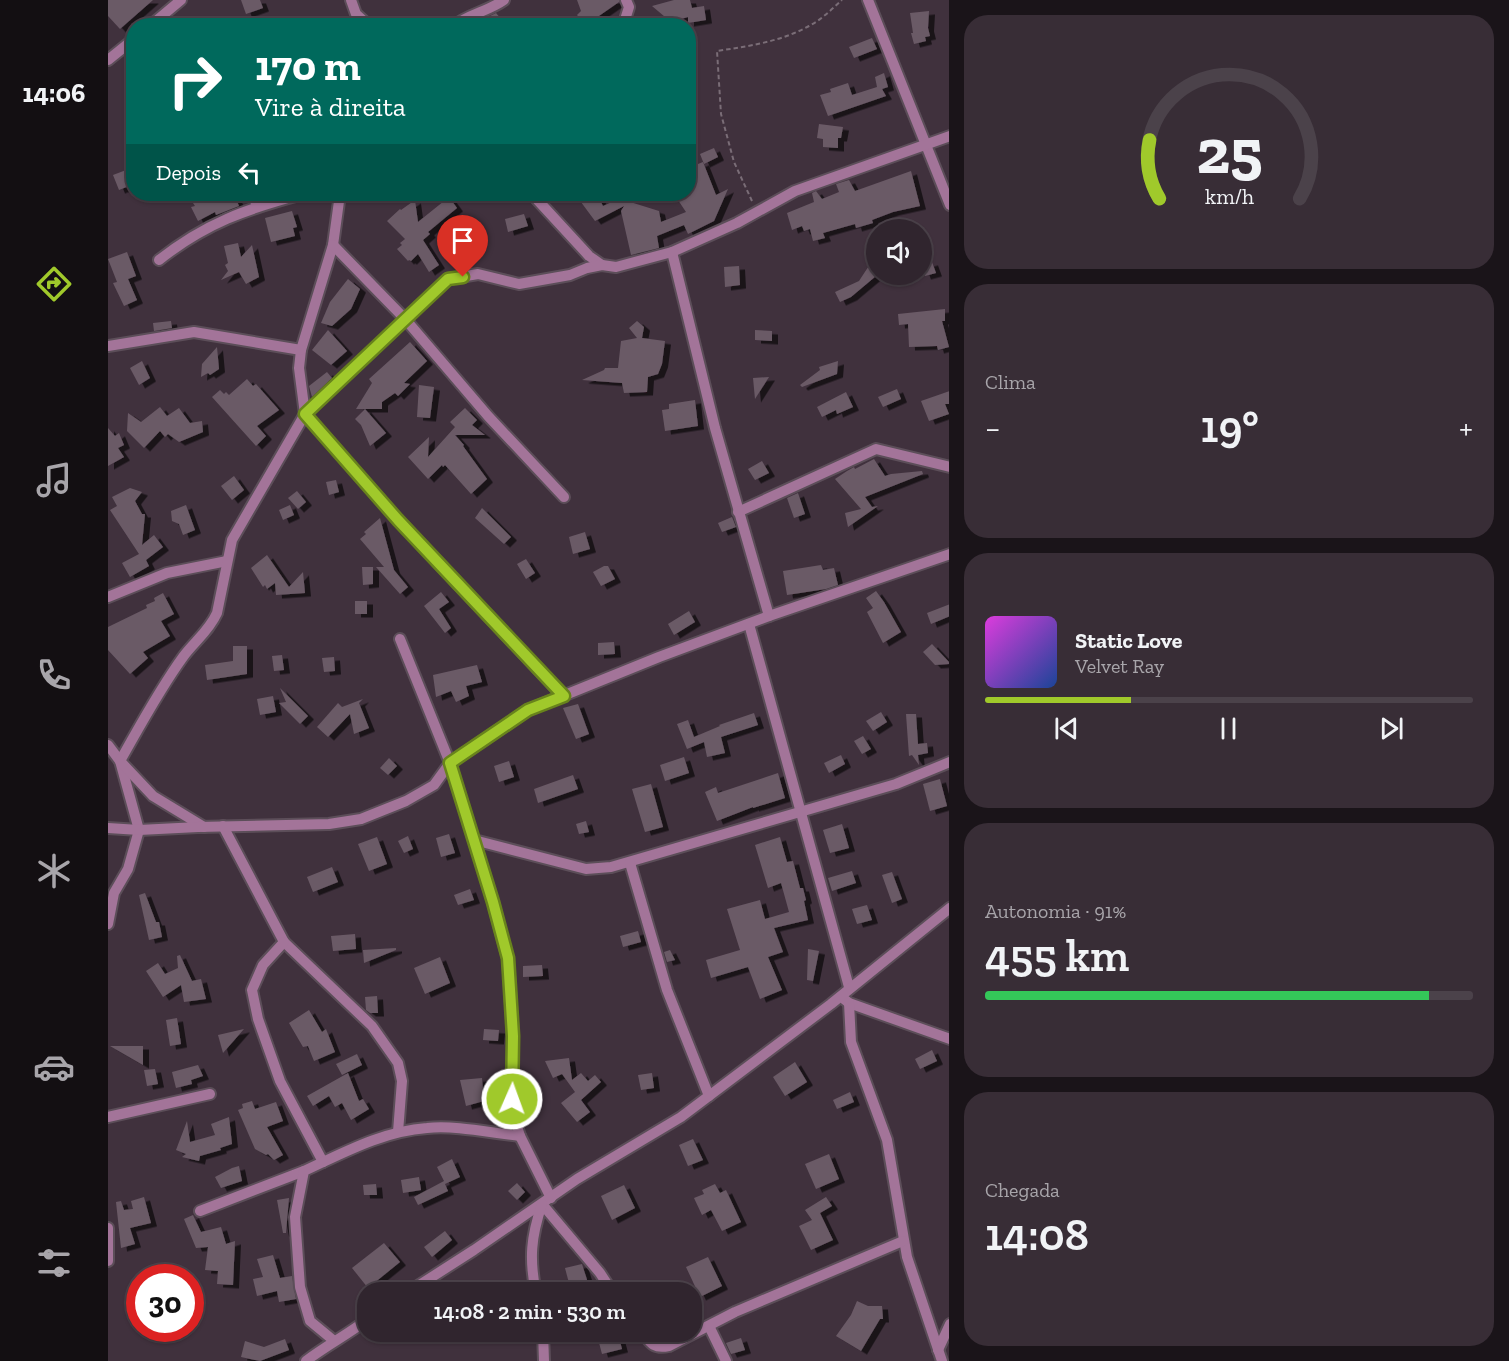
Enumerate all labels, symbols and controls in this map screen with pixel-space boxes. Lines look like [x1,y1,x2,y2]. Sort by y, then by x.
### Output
text: 170 m [255,40,361,91]
icon: right [156,42,234,120]
text: 14:06 [22,77,86,109]
text: Vire à direita [255,91,406,123]
text: 25 [1196,114,1262,189]
icon: left [233,156,266,189]
text: Depois [156,159,221,186]
text: km/h [1205,184,1253,209]
pin [437,215,488,277]
map controls [866,219,932,285]
button: sound [866,219,932,285]
icon: arrive [446,224,479,257]
icon: directions [33,263,75,305]
text: Clima [985,370,1036,394]
text: 19° [1201,400,1259,454]
text: − [985,408,1000,447]
text: + [1459,408,1473,447]
icon: music [33,459,75,501]
text: Static Love [1075,627,1182,654]
icon: phone [33,654,75,696]
text: Velvet Ray [1075,654,1164,678]
icon: previous [1050,712,1083,745]
icon: pause [1212,712,1245,745]
icon: next [1375,712,1408,745]
icon: climate [33,850,75,892]
text: Autonomia · 91% [985,899,1126,923]
text: 455 km [985,929,1129,983]
icon: car [33,1046,75,1088]
position arrow [480,1067,544,1131]
text: Chegada [985,1178,1060,1202]
text: 14:08 [985,1208,1089,1262]
icon: filters [33,1242,75,1284]
speed limit sign: 30 [126,1264,204,1342]
text: 14:08 · 2 min · 530 m [433,1298,626,1325]

